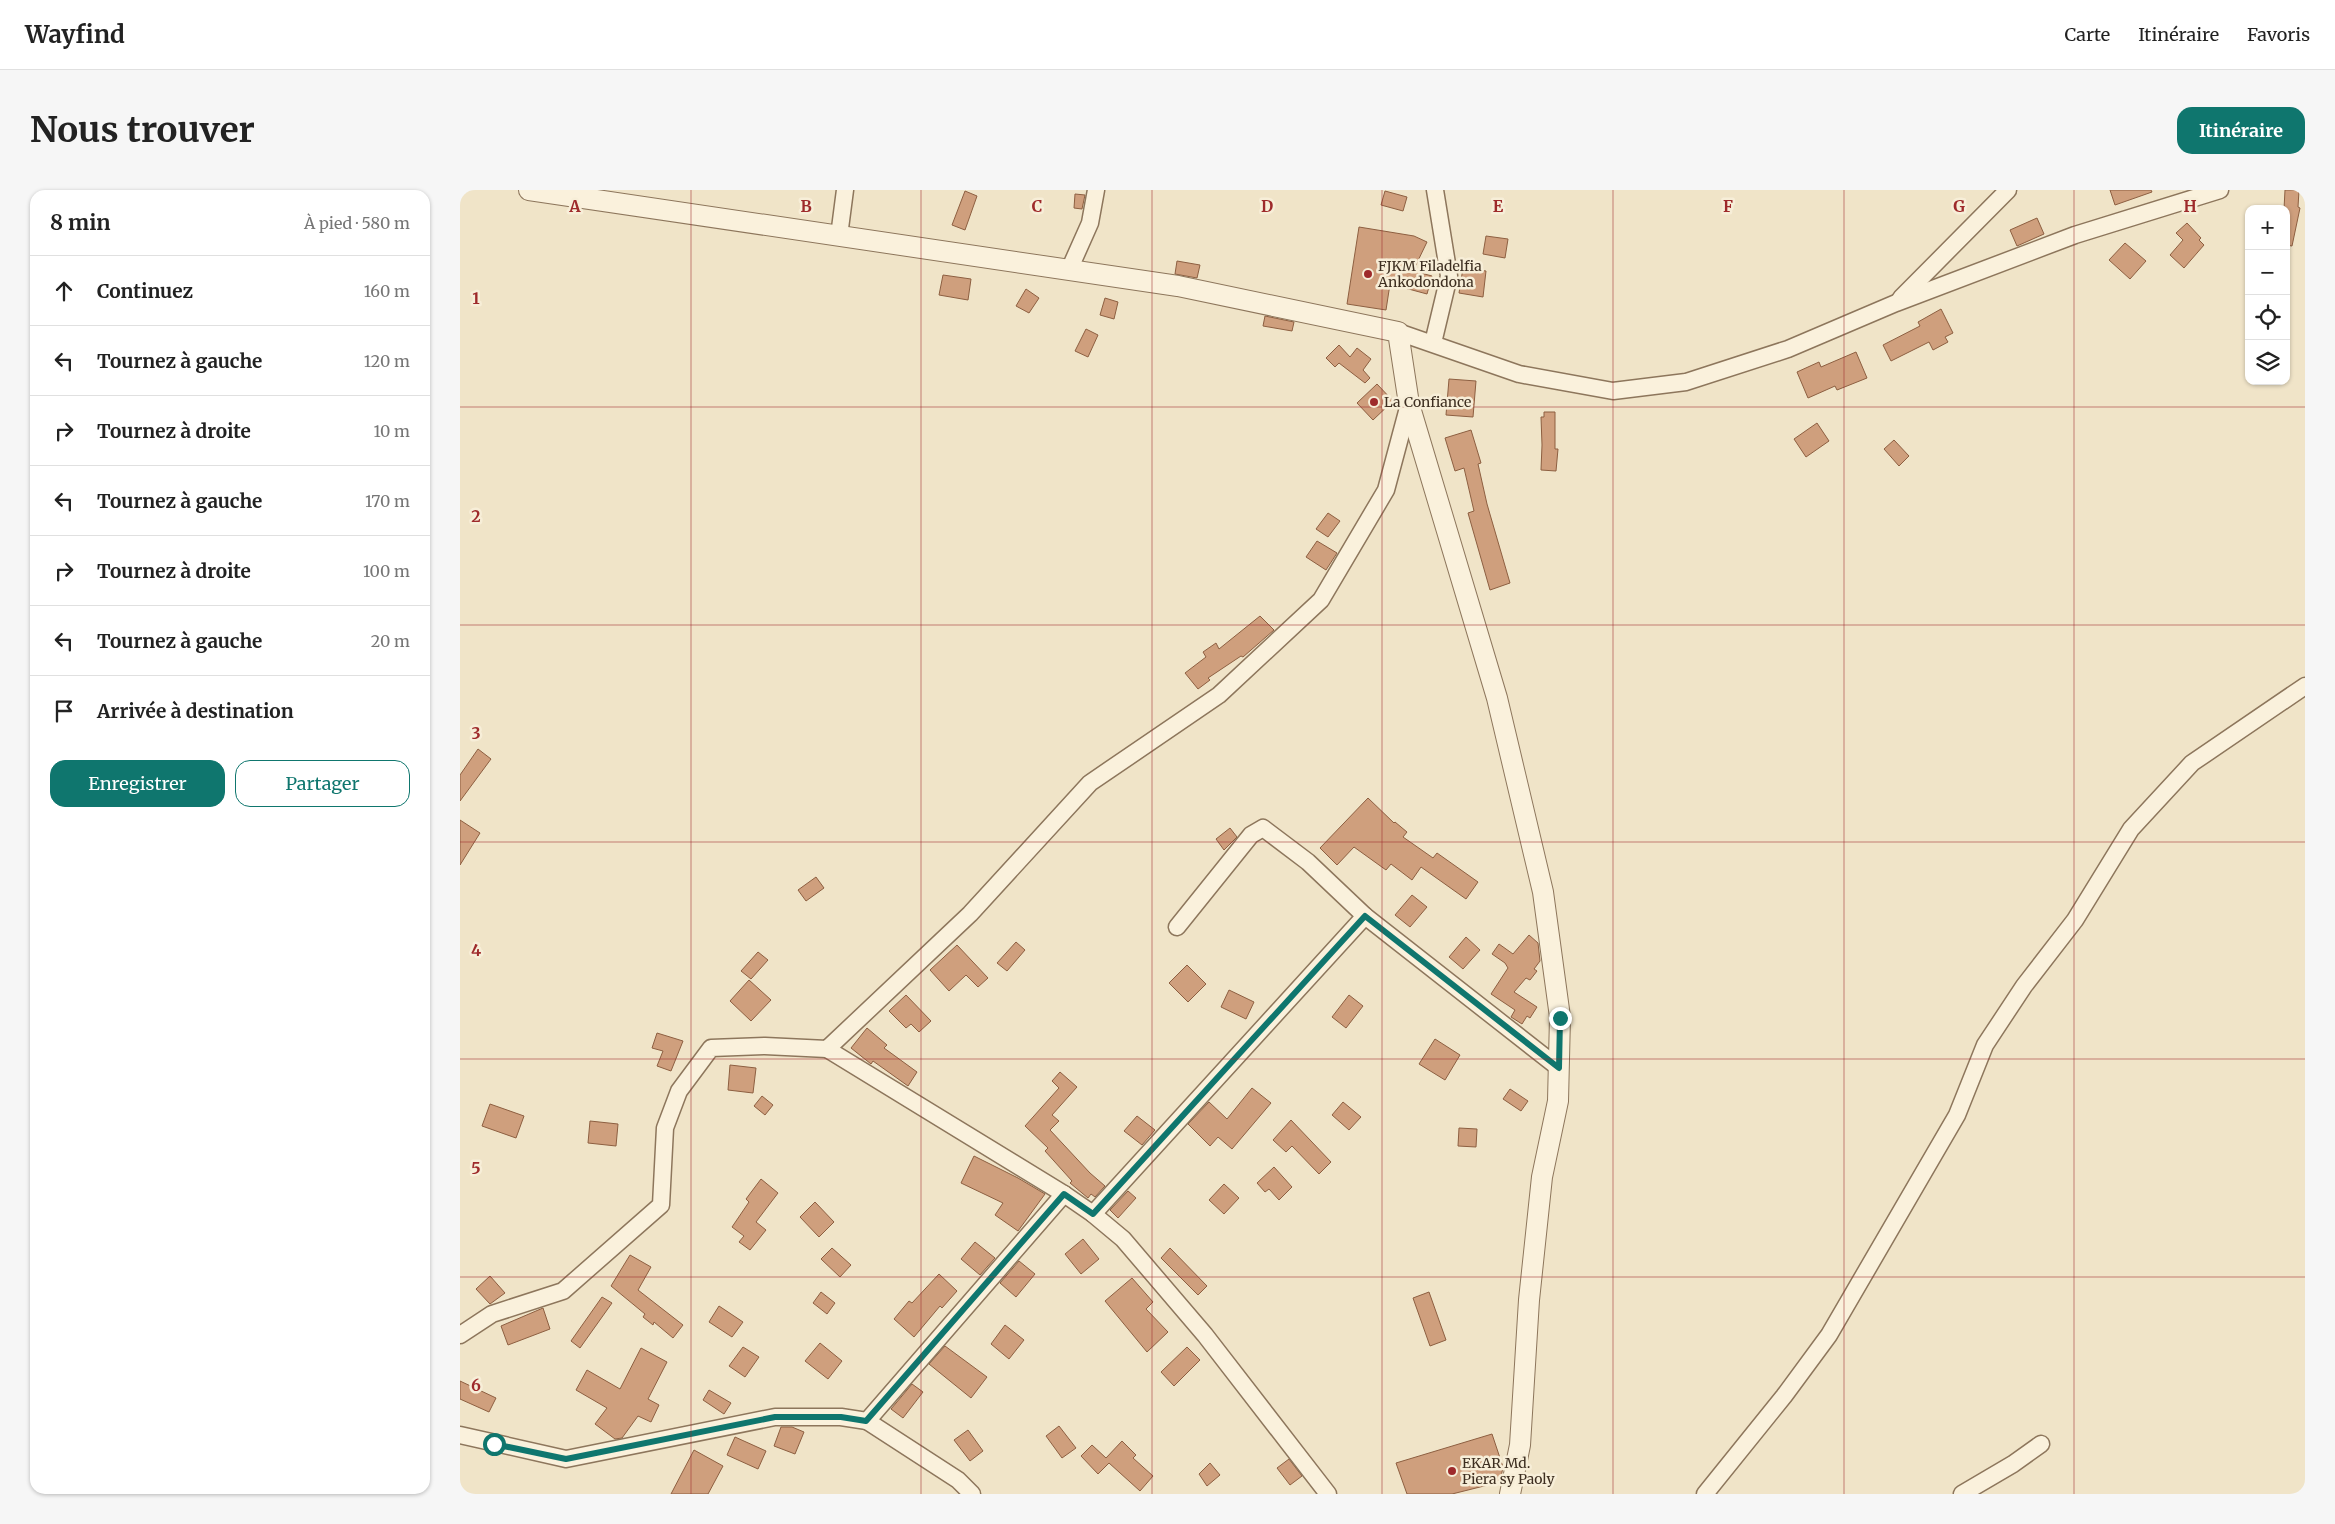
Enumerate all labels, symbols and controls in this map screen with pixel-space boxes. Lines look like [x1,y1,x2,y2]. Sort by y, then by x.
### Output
text: Wayfind [25,19,125,50]
text: Carte [2064,23,2110,46]
text: Itinéraire [2138,23,2219,46]
text: Favoris [2247,23,2310,46]
button: Itinéraire [2177,107,2305,154]
text: Nous trouver [30,108,255,152]
text: A [568,196,581,216]
text: B [800,196,812,216]
text: C [1032,196,1042,216]
text: D [1261,196,1273,216]
text: E [1493,196,1504,216]
text: F [1723,196,1733,216]
text: G [1953,196,1965,216]
text: H [2183,196,2197,216]
map controls [2245,205,2290,385]
button: + [2245,205,2290,250]
text: 8 min [50,209,111,236]
text: À pied · 580 m [304,213,410,233]
button: − [2245,250,2290,295]
place label: FJKM Filadelfia Ankodondona [1377,257,1482,291]
marker: FJKM Filadelfia Ankodondona [1362,268,1374,280]
icon: ahead [50,277,78,305]
text: Continuez [97,279,193,303]
text: 160 m [364,281,410,301]
text: 1 [472,288,480,308]
button: locate [2245,295,2290,340]
button: layers [2245,340,2290,385]
icon: left [50,347,78,375]
text: Tournez à gauche [97,349,262,373]
text: 120 m [364,351,410,371]
place label: La Confiance [1384,393,1471,411]
marker: La Confiance [1368,396,1380,408]
icon: right [50,417,78,445]
text: Tournez à droite [97,419,251,443]
text: 10 m [373,421,410,441]
icon: left [50,487,78,515]
text: Tournez à gauche [97,489,262,513]
text: 170 m [365,491,410,511]
text: 2 [471,506,481,526]
icon: right [50,557,78,585]
text: Tournez à droite [97,559,251,583]
text: 100 m [363,561,410,581]
icon: left [50,627,78,655]
text: Tournez à gauche [97,629,262,653]
text: 20 m [371,631,410,651]
icon: arrive [50,697,78,725]
text: Arrivée à destination [97,699,294,723]
text: 3 [471,723,481,743]
button: Enregistrer [50,760,225,807]
button: Partager [235,760,410,807]
text: 4 [471,940,481,960]
route end [1549,1007,1572,1030]
text: 5 [471,1158,481,1178]
text: 6 [471,1375,481,1395]
route start [483,1433,506,1456]
place label: EKAR Md. Piera sy Paoly [1462,1454,1555,1488]
marker: EKAR Md. Piera sy Paoly [1446,1465,1458,1477]

